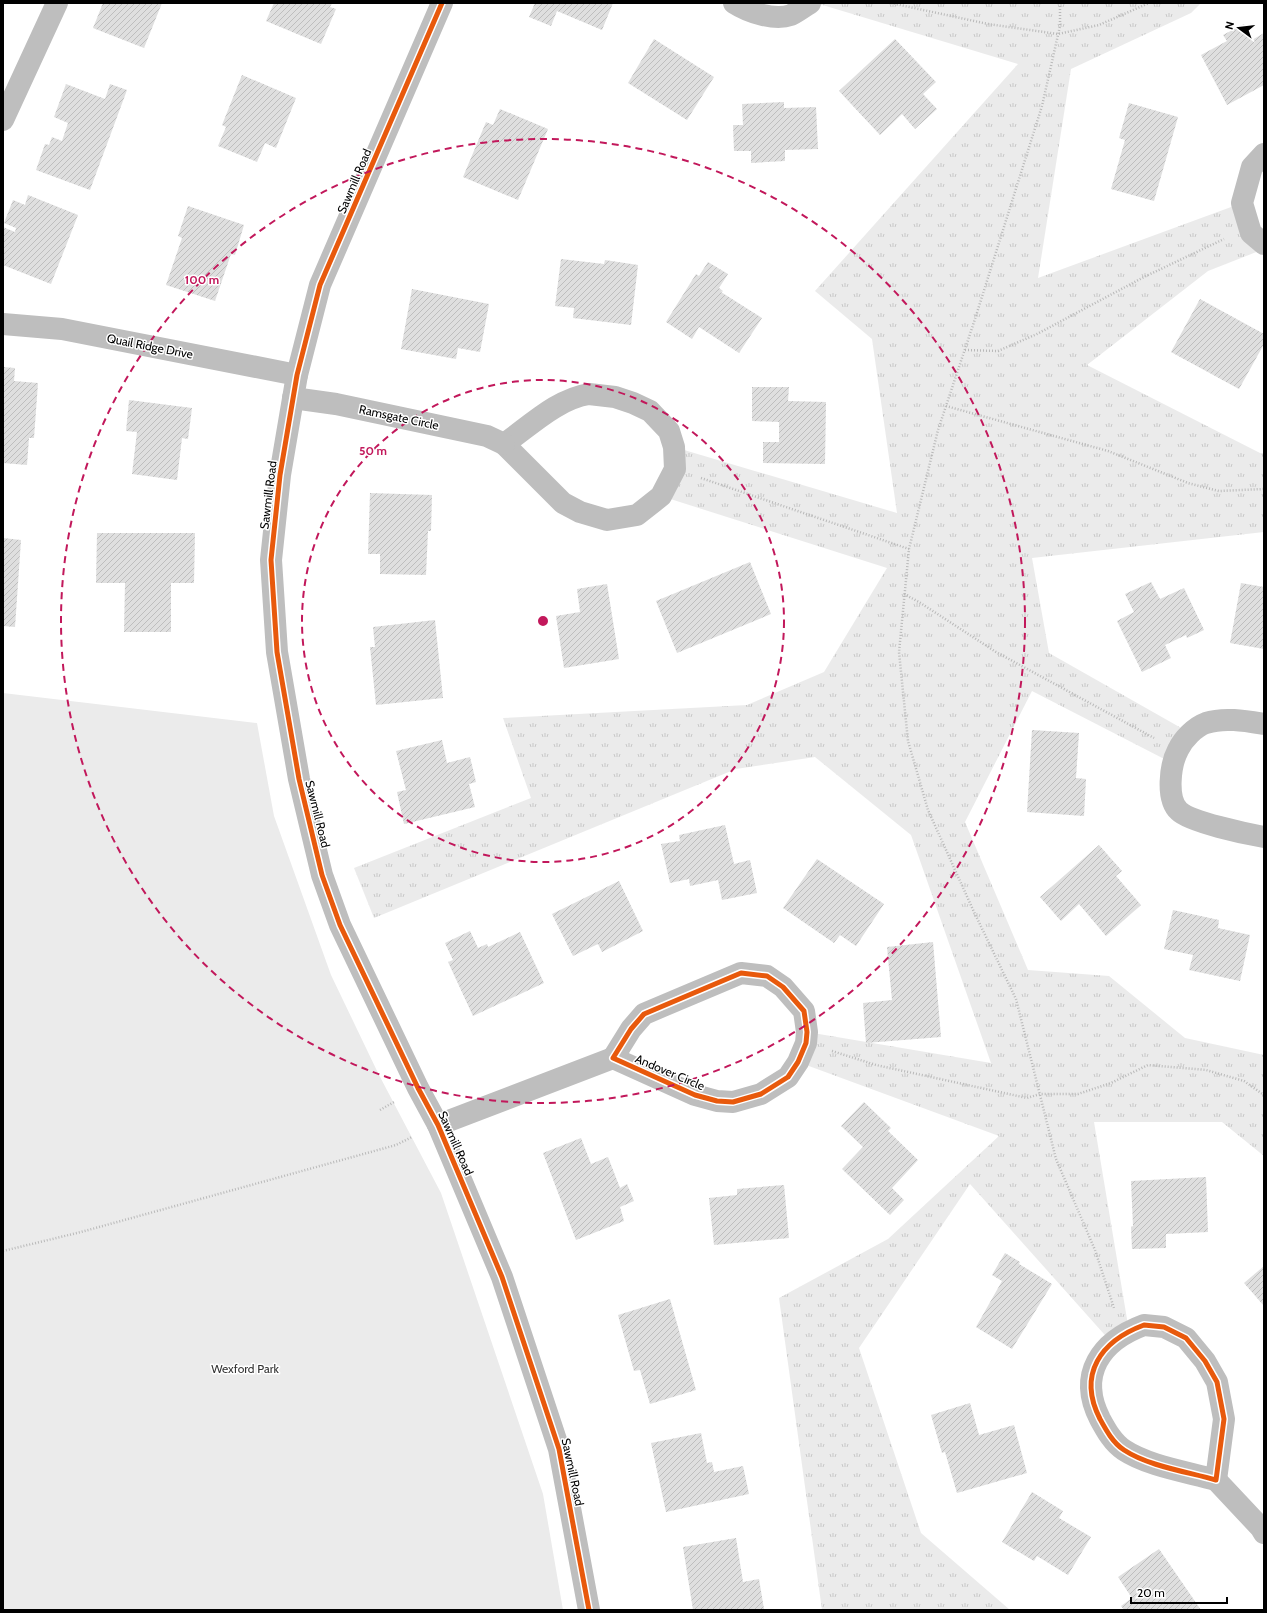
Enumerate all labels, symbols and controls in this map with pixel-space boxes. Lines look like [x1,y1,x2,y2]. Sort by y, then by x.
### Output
north arrow [1219,8,1259,48]
text: N [1222,20,1237,31]
street label: Sawmill Road [334,146,374,216]
text: 100 m [185,272,219,287]
street label: Quail Ridge Drive [106,330,194,362]
street label: Ramsgate Circle [358,401,440,433]
text: 50 m [359,443,387,458]
street label: Sawmill Road [256,460,280,530]
centre of rings [536,614,550,628]
street label: Sawmill Road [302,779,334,849]
street label: Andover Circle [633,1051,707,1093]
street label: Sawmill Road [435,1109,477,1177]
park label: Wexford Park [211,1361,279,1376]
street label: Sawmill Road [559,1437,587,1507]
scale bar [1131,1579,1227,1605]
text: 20 m [1137,1585,1165,1600]

